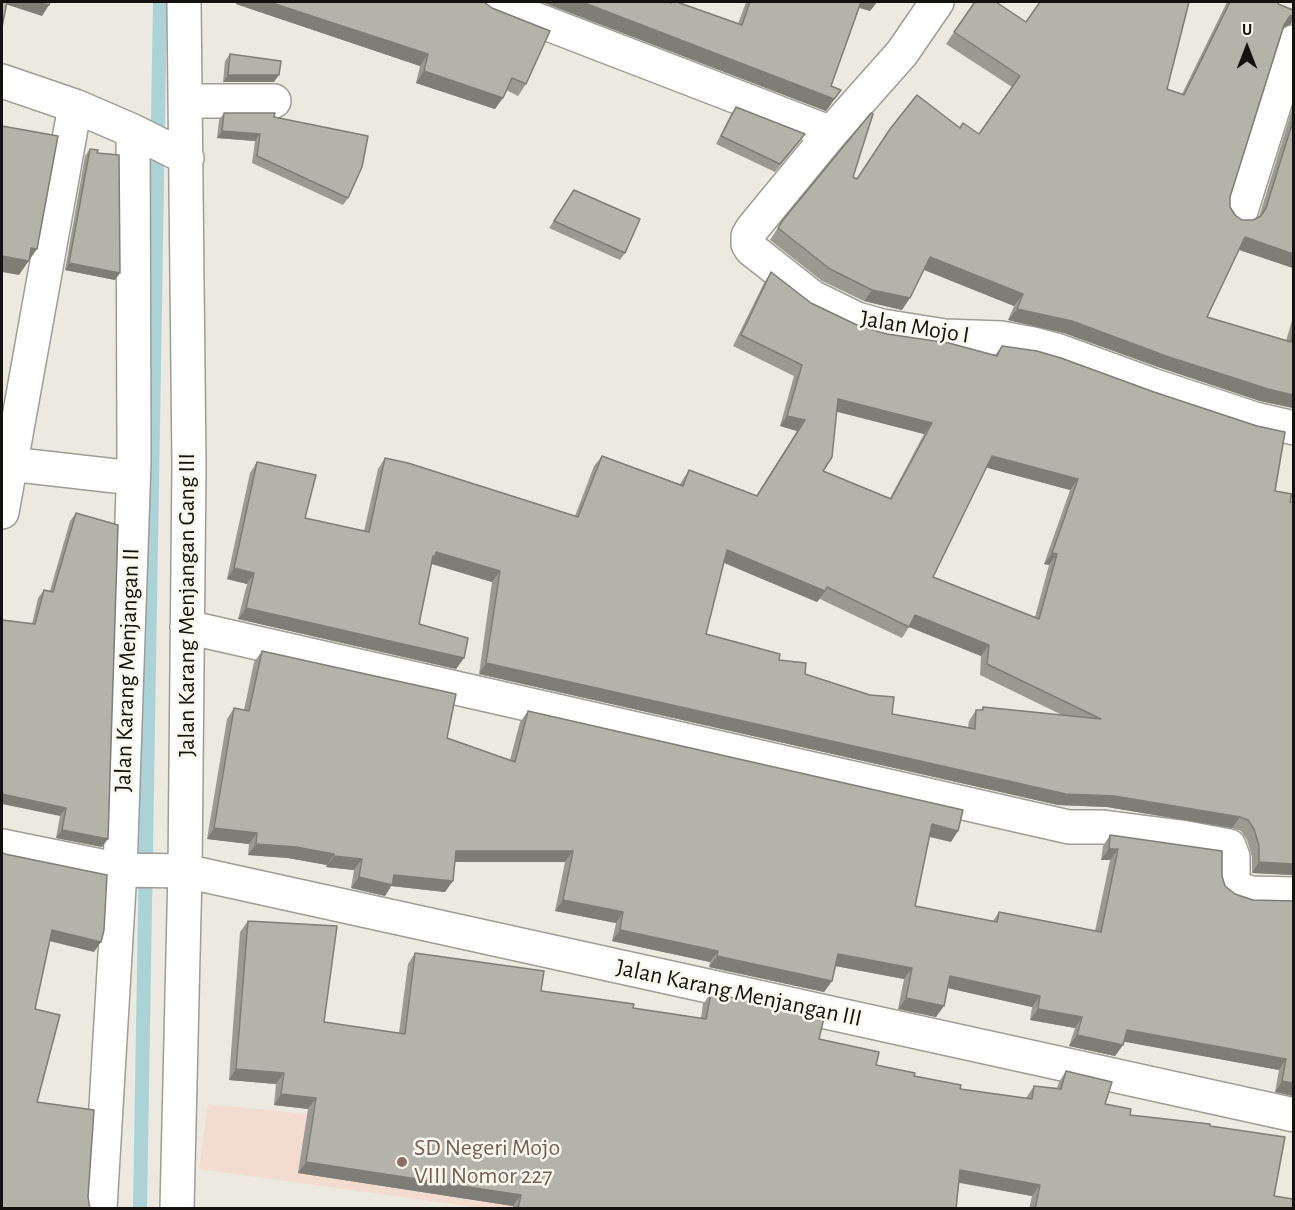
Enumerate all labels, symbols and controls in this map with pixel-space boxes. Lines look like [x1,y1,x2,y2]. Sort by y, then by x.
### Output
north arrow [1217,18,1277,78]
text: U [1242,22,1252,38]
street label: Jalan Mojo I [858,304,972,350]
street label: Jalan Karang Menjangan Gang III [173,453,201,757]
street label: Jalan Karang Menjangan II [108,547,146,793]
street label: Jalan Karang Menjangan III [613,953,865,1033]
place label: SD Negeri Mojo VIII Nomor 227 [414,1134,560,1190]
marker: SD Negeri Mojo VIII Nomor 227 [395,1155,409,1169]

